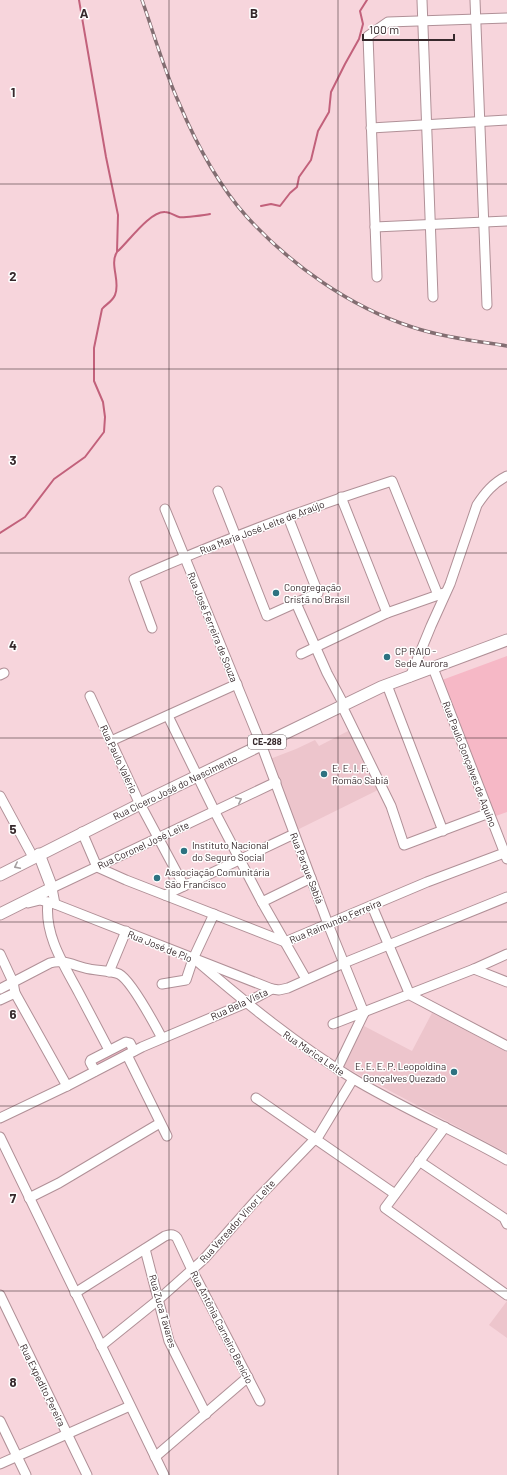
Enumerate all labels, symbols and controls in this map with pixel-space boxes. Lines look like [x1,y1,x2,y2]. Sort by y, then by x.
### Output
text: A [80,5,89,21]
text: B [250,5,258,21]
scale bar [363,16,454,42]
text: 100 m [369,22,399,36]
text: 1 [11,84,15,100]
text: 2 [9,268,17,284]
text: 3 [9,452,17,468]
street label: Rua Maria José Leite de Araújo [198,498,326,556]
street label: Rua José Ferreira de Souza [185,570,241,684]
place label: Congregação Cristã no Brasil [284,581,349,605]
marker: Congregação Cristã no Brasil [271,588,281,598]
text: 4 [9,637,17,653]
place label: CP RAIO - Sede Aurora [395,645,448,669]
marker: CP RAIO - Sede Aurora [382,652,392,662]
street label: Rua Paulo Gonçalves de Aquino [440,699,500,829]
street label: Rua Paulo Valério [98,723,140,795]
road number: CE-288 [248,735,286,749]
street label: Rua Cícero José do Nascimento [111,752,239,822]
place label: E. E. I. F. Romão Sabiá [332,762,388,786]
marker: E. E. I. F. Romão Sabiá [319,769,329,779]
one-way arrow [235,797,243,805]
street label: Rua Coronel José Leite [95,818,191,872]
text: 5 [9,821,17,837]
street label: Rua Parque Sabiá [288,831,326,905]
place label: Instituto Nacional do Seguro Social [192,839,269,863]
marker: Instituto Nacional do Seguro Social [179,846,189,856]
one-way arrow [13,861,21,869]
place label: Associação Comunitária São Francisco [165,866,270,890]
marker: Associação Comunitária São Francisco [152,873,162,883]
street label: Rua Raimundo Ferreira [287,896,383,946]
street label: Rua José de Pio [126,928,194,964]
street label: Rua Bela Vista [209,986,269,1022]
text: 6 [10,1006,17,1022]
street label: Rua Marica Leite [281,1028,347,1078]
place label: E. E. E. P. Leopoldina Gonçalves Quezado [355,1060,446,1084]
marker: E. E. E. P. Leopoldina Gonçalves Quezado [449,1067,459,1077]
street label: Rua Vereador Vinor Leite [197,1177,277,1265]
text: 7 [10,1190,17,1206]
street label: Rua Antônia Carneiro Benício [188,1268,256,1386]
street label: Rua Zuca Tavares [147,1273,179,1349]
street label: Rua Expedito Pereira [18,1342,68,1428]
text: 8 [9,1374,17,1390]

